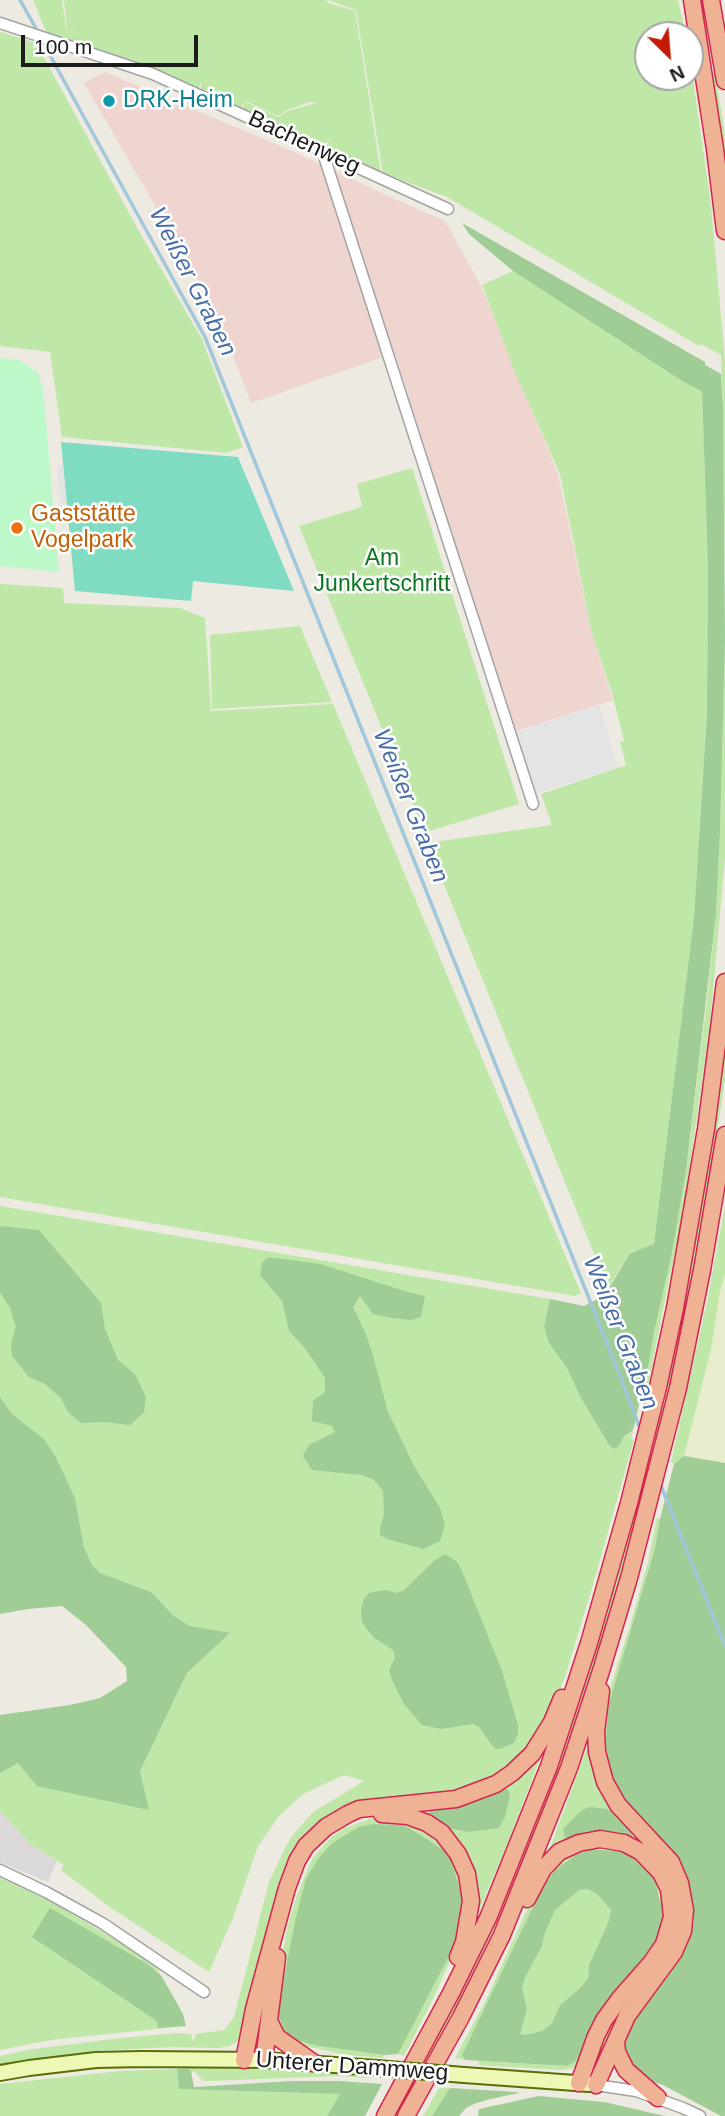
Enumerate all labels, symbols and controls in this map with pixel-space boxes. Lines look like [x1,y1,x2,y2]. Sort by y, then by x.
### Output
scale bar [24,21,201,65]
north arrow [634,21,704,91]
text: 100 m [34,35,92,58]
text: N [667,61,688,86]
place label: DRK-Heim [123,87,233,115]
marker: DRK-Heim [101,93,117,109]
street label: Bachenweg [244,105,364,181]
water label: Weißer Graben [142,203,242,361]
place label: Gaststätte Vogelpark [31,501,136,555]
marker: Gaststätte Vogelpark [9,520,25,536]
park label: Am Junkertschritt [314,545,450,599]
water label: Weißer Graben [366,725,454,887]
water label: Weißer Graben [576,1252,664,1414]
street label: Unterer Dammweg [255,2047,449,2087]

